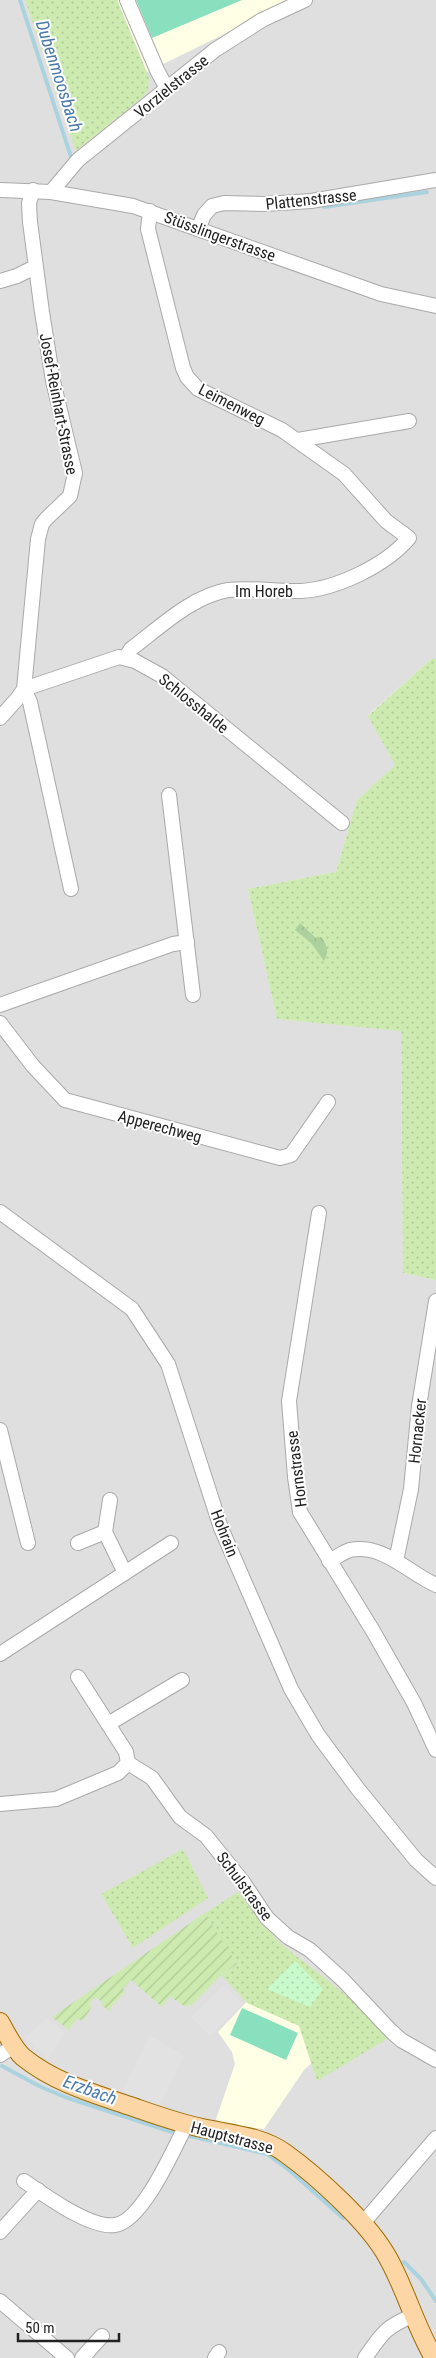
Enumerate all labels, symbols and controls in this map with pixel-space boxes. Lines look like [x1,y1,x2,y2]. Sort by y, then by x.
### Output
water label: Dubenmoosbach [32,18,87,134]
street label: Vorzielstrasse [130,51,212,122]
street label: Plattenstrasse [265,185,357,214]
street label: Stüsslingerstrasse [162,208,278,265]
street label: Josef-Reinhart-Strasse [35,332,82,476]
street label: Leimenweg [195,380,268,429]
street label: Im Horeb [235,582,293,601]
street label: Schlosshalde [155,670,232,737]
street label: Apperechweg [116,1106,204,1147]
street label: Hornacker [405,1398,430,1464]
street label: Hornstrasse [282,1430,311,1508]
street label: Hohrain [207,1507,242,1560]
street label: Schulstrasse [213,1848,277,1924]
water label: Erzbach [61,2070,120,2109]
street label: Hauptstrasse [189,2117,275,2158]
scale bar [18,2310,119,2342]
text: 50 m [25,2319,55,2337]

